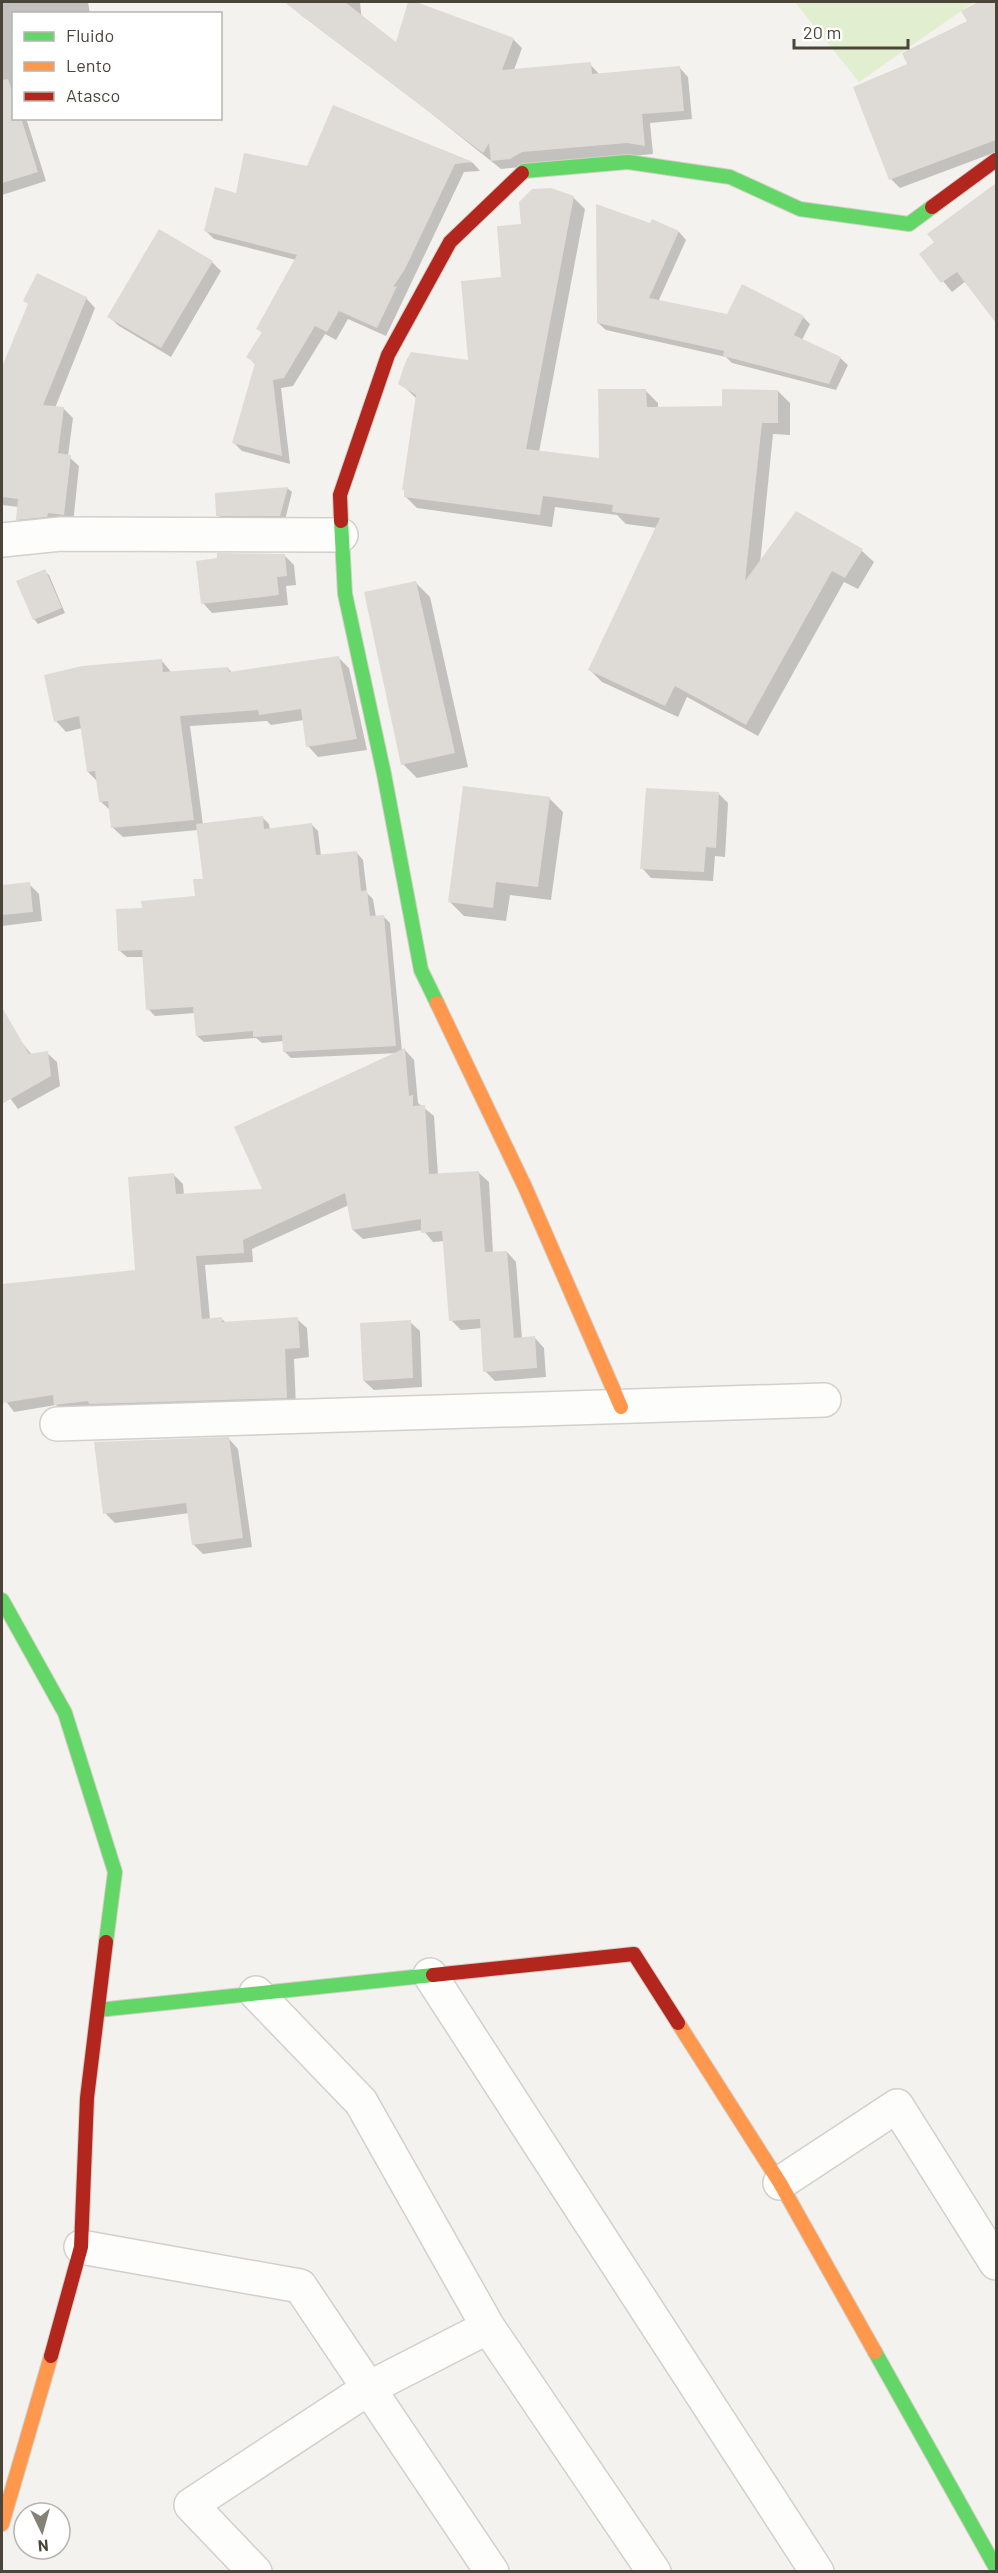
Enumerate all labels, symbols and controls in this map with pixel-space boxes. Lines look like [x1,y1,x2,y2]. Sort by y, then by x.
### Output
legend [12,12,222,120]
scale bar [794,12,908,50]
text: 20 m [803,21,841,43]
text: Fluido [66,24,114,46]
text: Lento [66,54,112,76]
text: Atasco [66,84,120,106]
north arrow [12,2501,72,2561]
text: N [37,2537,49,2556]

